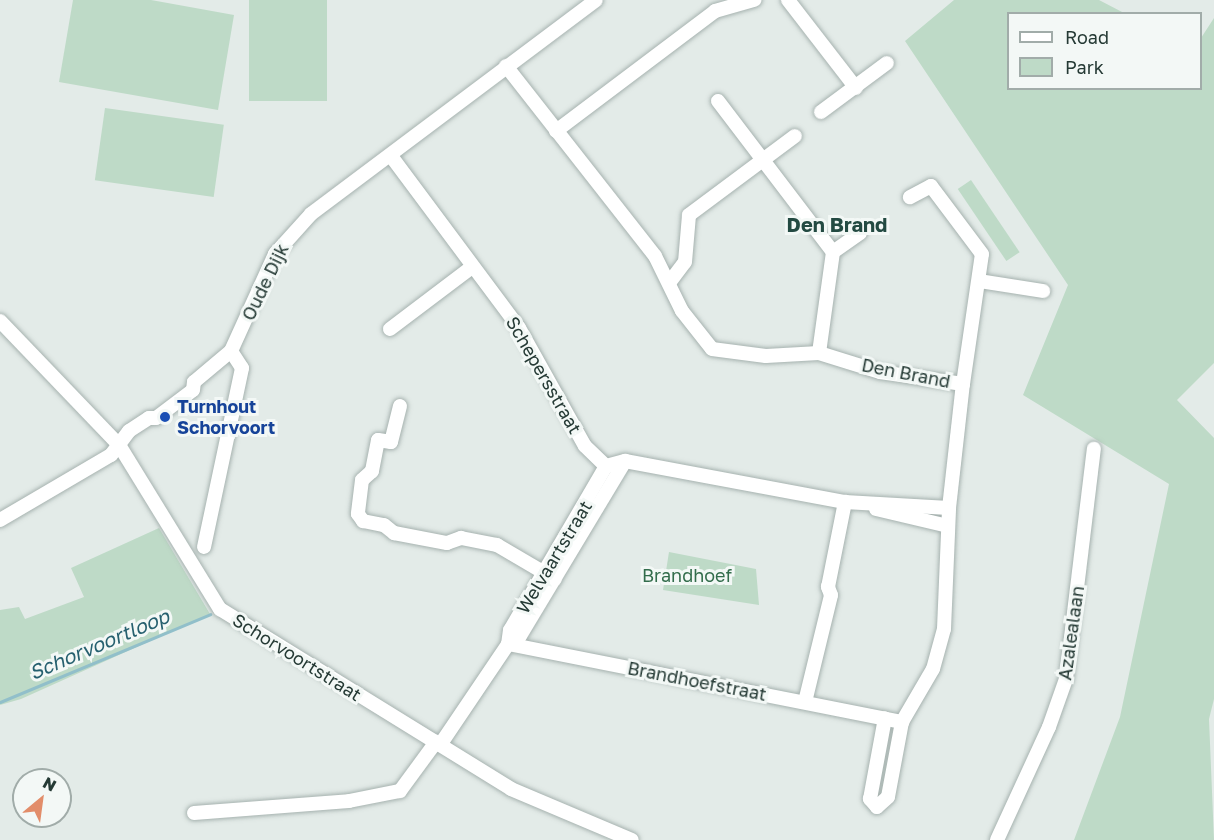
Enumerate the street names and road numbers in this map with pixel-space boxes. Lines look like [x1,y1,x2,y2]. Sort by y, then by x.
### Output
street label: Oude Dijk [237,240,293,324]
street label: Schepersstraat [502,313,586,437]
street label: Den Brand [860,354,952,392]
street label: Welvaartstraat [512,497,596,617]
street label: Azalealaan [1054,584,1088,682]
street label: Schorvoortstraat [229,609,365,705]
street label: Brandhoefstraat [626,657,768,705]

